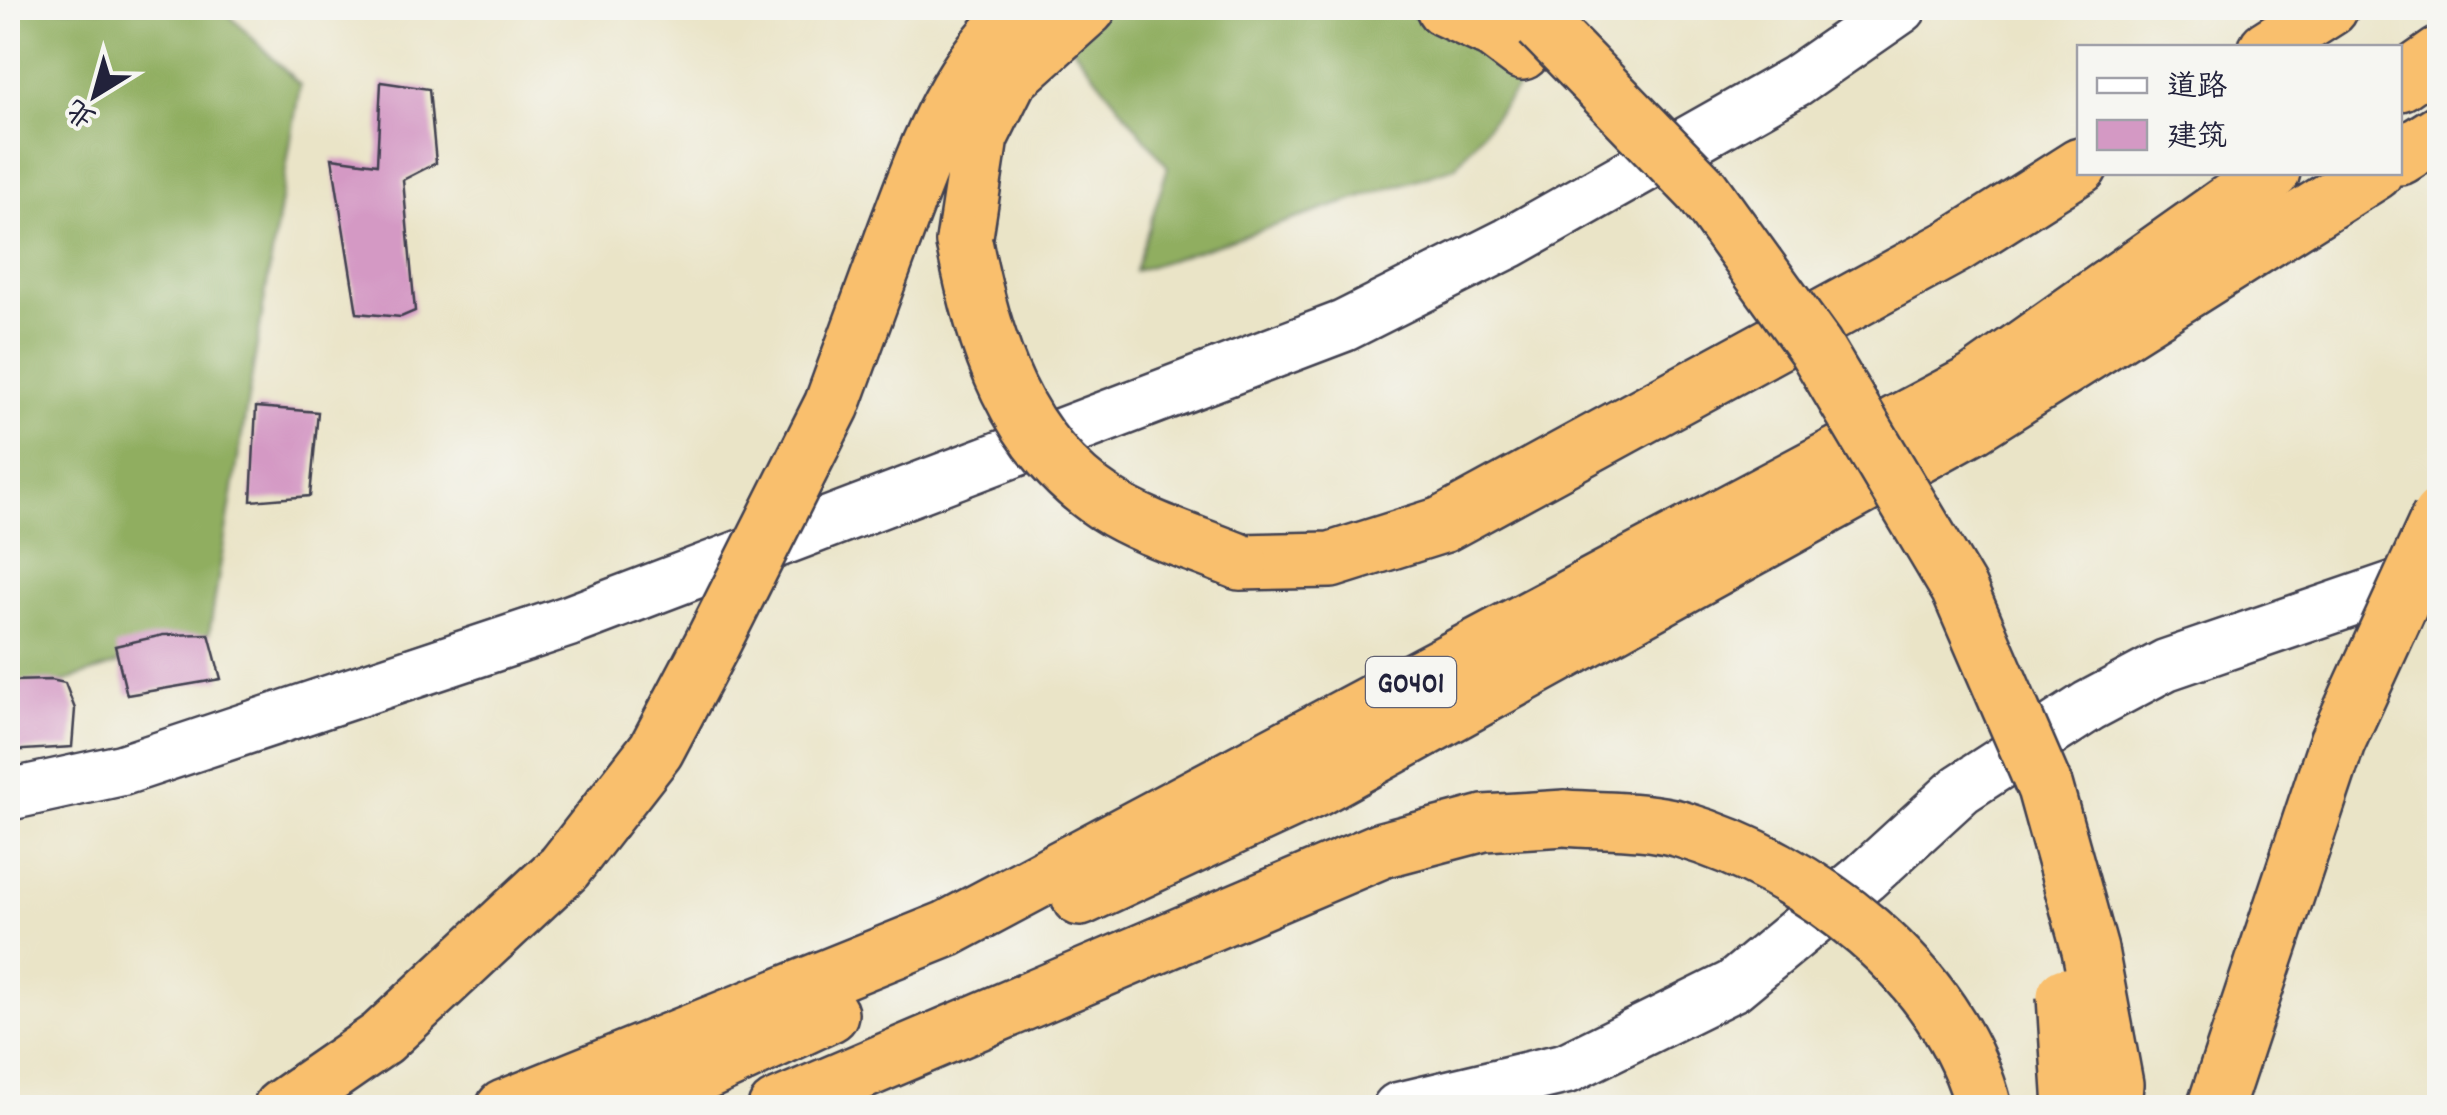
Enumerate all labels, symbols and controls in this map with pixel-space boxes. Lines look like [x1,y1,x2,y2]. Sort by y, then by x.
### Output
north arrow [45,45,145,145]
legend [2077,45,2402,175]
text: 道路 [2167,68,2227,111]
text: 北 [60,87,106,135]
text: 建筑 [2167,118,2227,161]
road number: G0401 [1366,657,1456,707]

